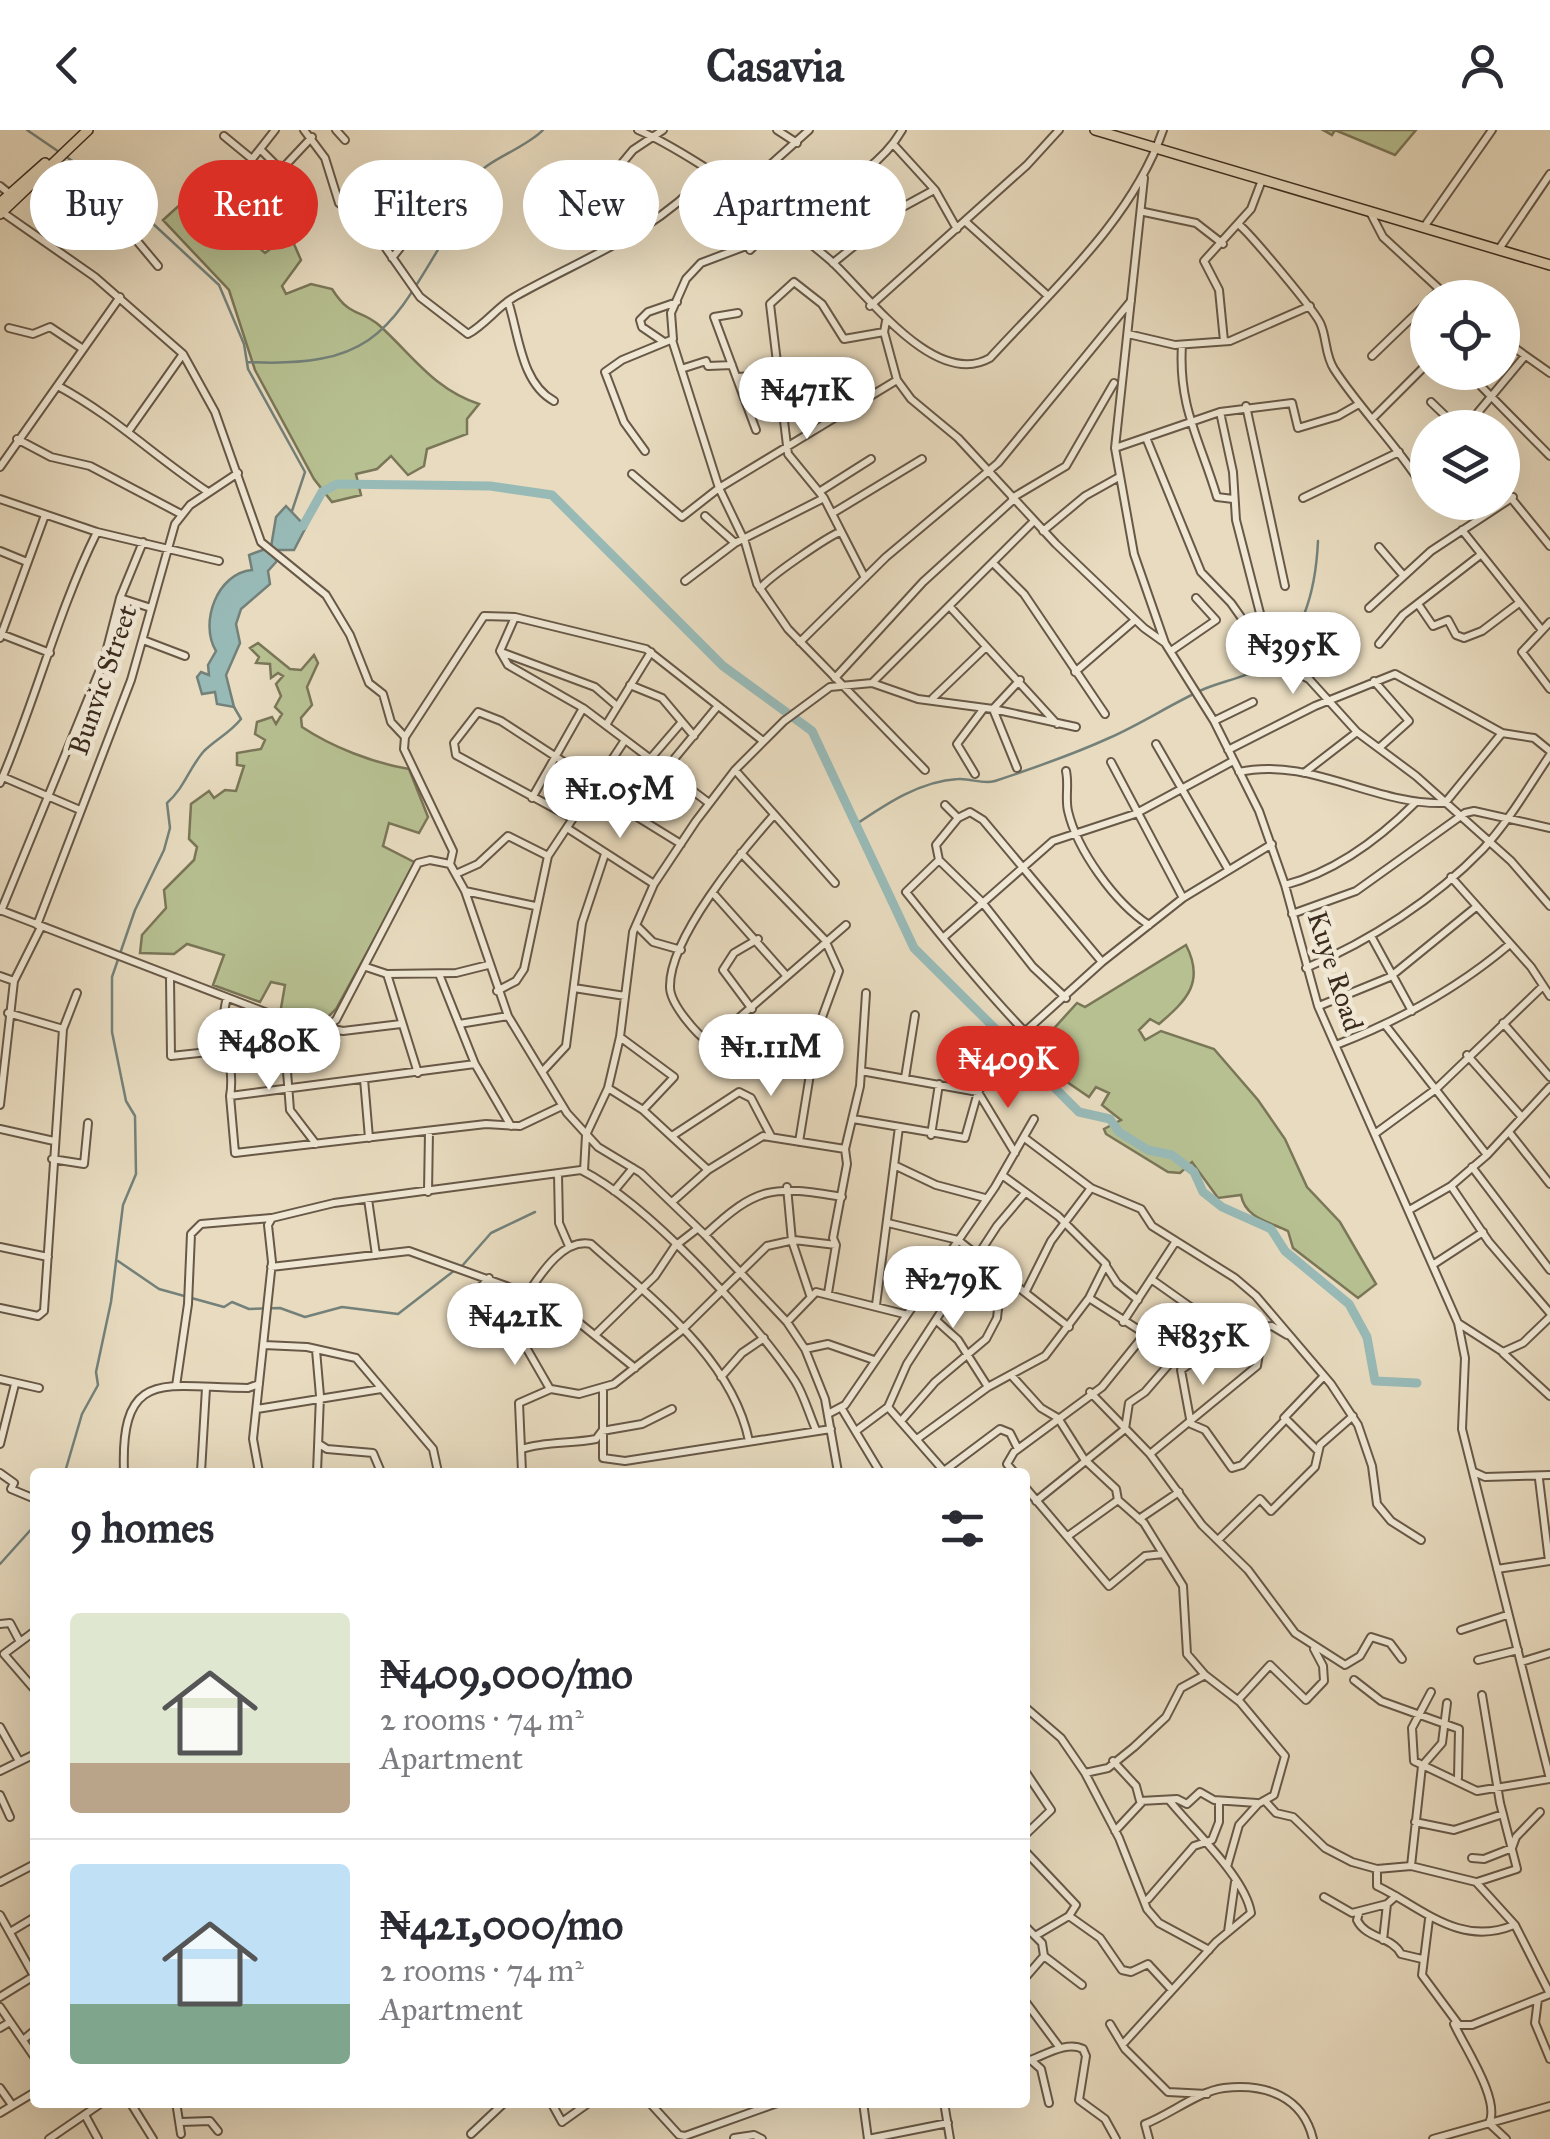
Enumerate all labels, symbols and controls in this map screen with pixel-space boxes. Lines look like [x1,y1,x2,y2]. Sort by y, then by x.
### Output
icon: back [40,38,95,93]
text: Casavia [706,38,844,93]
icon: person [1455,38,1510,93]
chip: Buy [30,160,158,250]
chip: Rent [178,160,318,250]
chip: Filters [338,160,503,250]
chip: New [523,160,659,250]
chip: Apartment [679,160,906,250]
map controls [1410,280,1520,520]
button: locate [1410,280,1520,390]
pin: ₦471K [737,357,877,442]
text: ₦471K [761,370,853,409]
button: layers [1410,410,1520,520]
street label: Bunvic Street [60,600,145,760]
pin: ₦395K [1223,612,1363,697]
text: ₦395K [1248,625,1338,664]
pin: ₦1.05M [539,756,701,841]
text: ₦1.05M [566,769,674,808]
street label: Kuye Road [1300,907,1371,1036]
pin: ₦480K [199,1008,339,1093]
pin: ₦1.11M [690,1014,852,1099]
text: ₦480K [219,1021,319,1060]
pin: ₦409K [938,1026,1078,1111]
text: ₦1.11M [721,1027,821,1066]
text: ₦409K [958,1039,1058,1078]
pin: ₦279K [883,1246,1023,1331]
text: ₦279K [906,1259,1001,1298]
pin: ₦421K [445,1283,585,1368]
text: ₦421K [469,1296,561,1335]
pin: ₦835K [1133,1303,1273,1388]
text: ₦835K [1158,1316,1248,1355]
icon: filters [935,1501,990,1556]
text: 9 homes [70,1502,214,1554]
text: ₦409,000/mo [380,1648,633,1700]
icon: home [150,1653,270,1773]
text: 2 rooms · 74 m² [380,1700,584,1739]
text: Apartment [380,1739,523,1778]
text: ₦421,000/mo [380,1899,623,1951]
icon: home [150,1904,270,2024]
text: 2 rooms · 74 m² [380,1951,584,1990]
text: Apartment [380,1990,523,2029]

